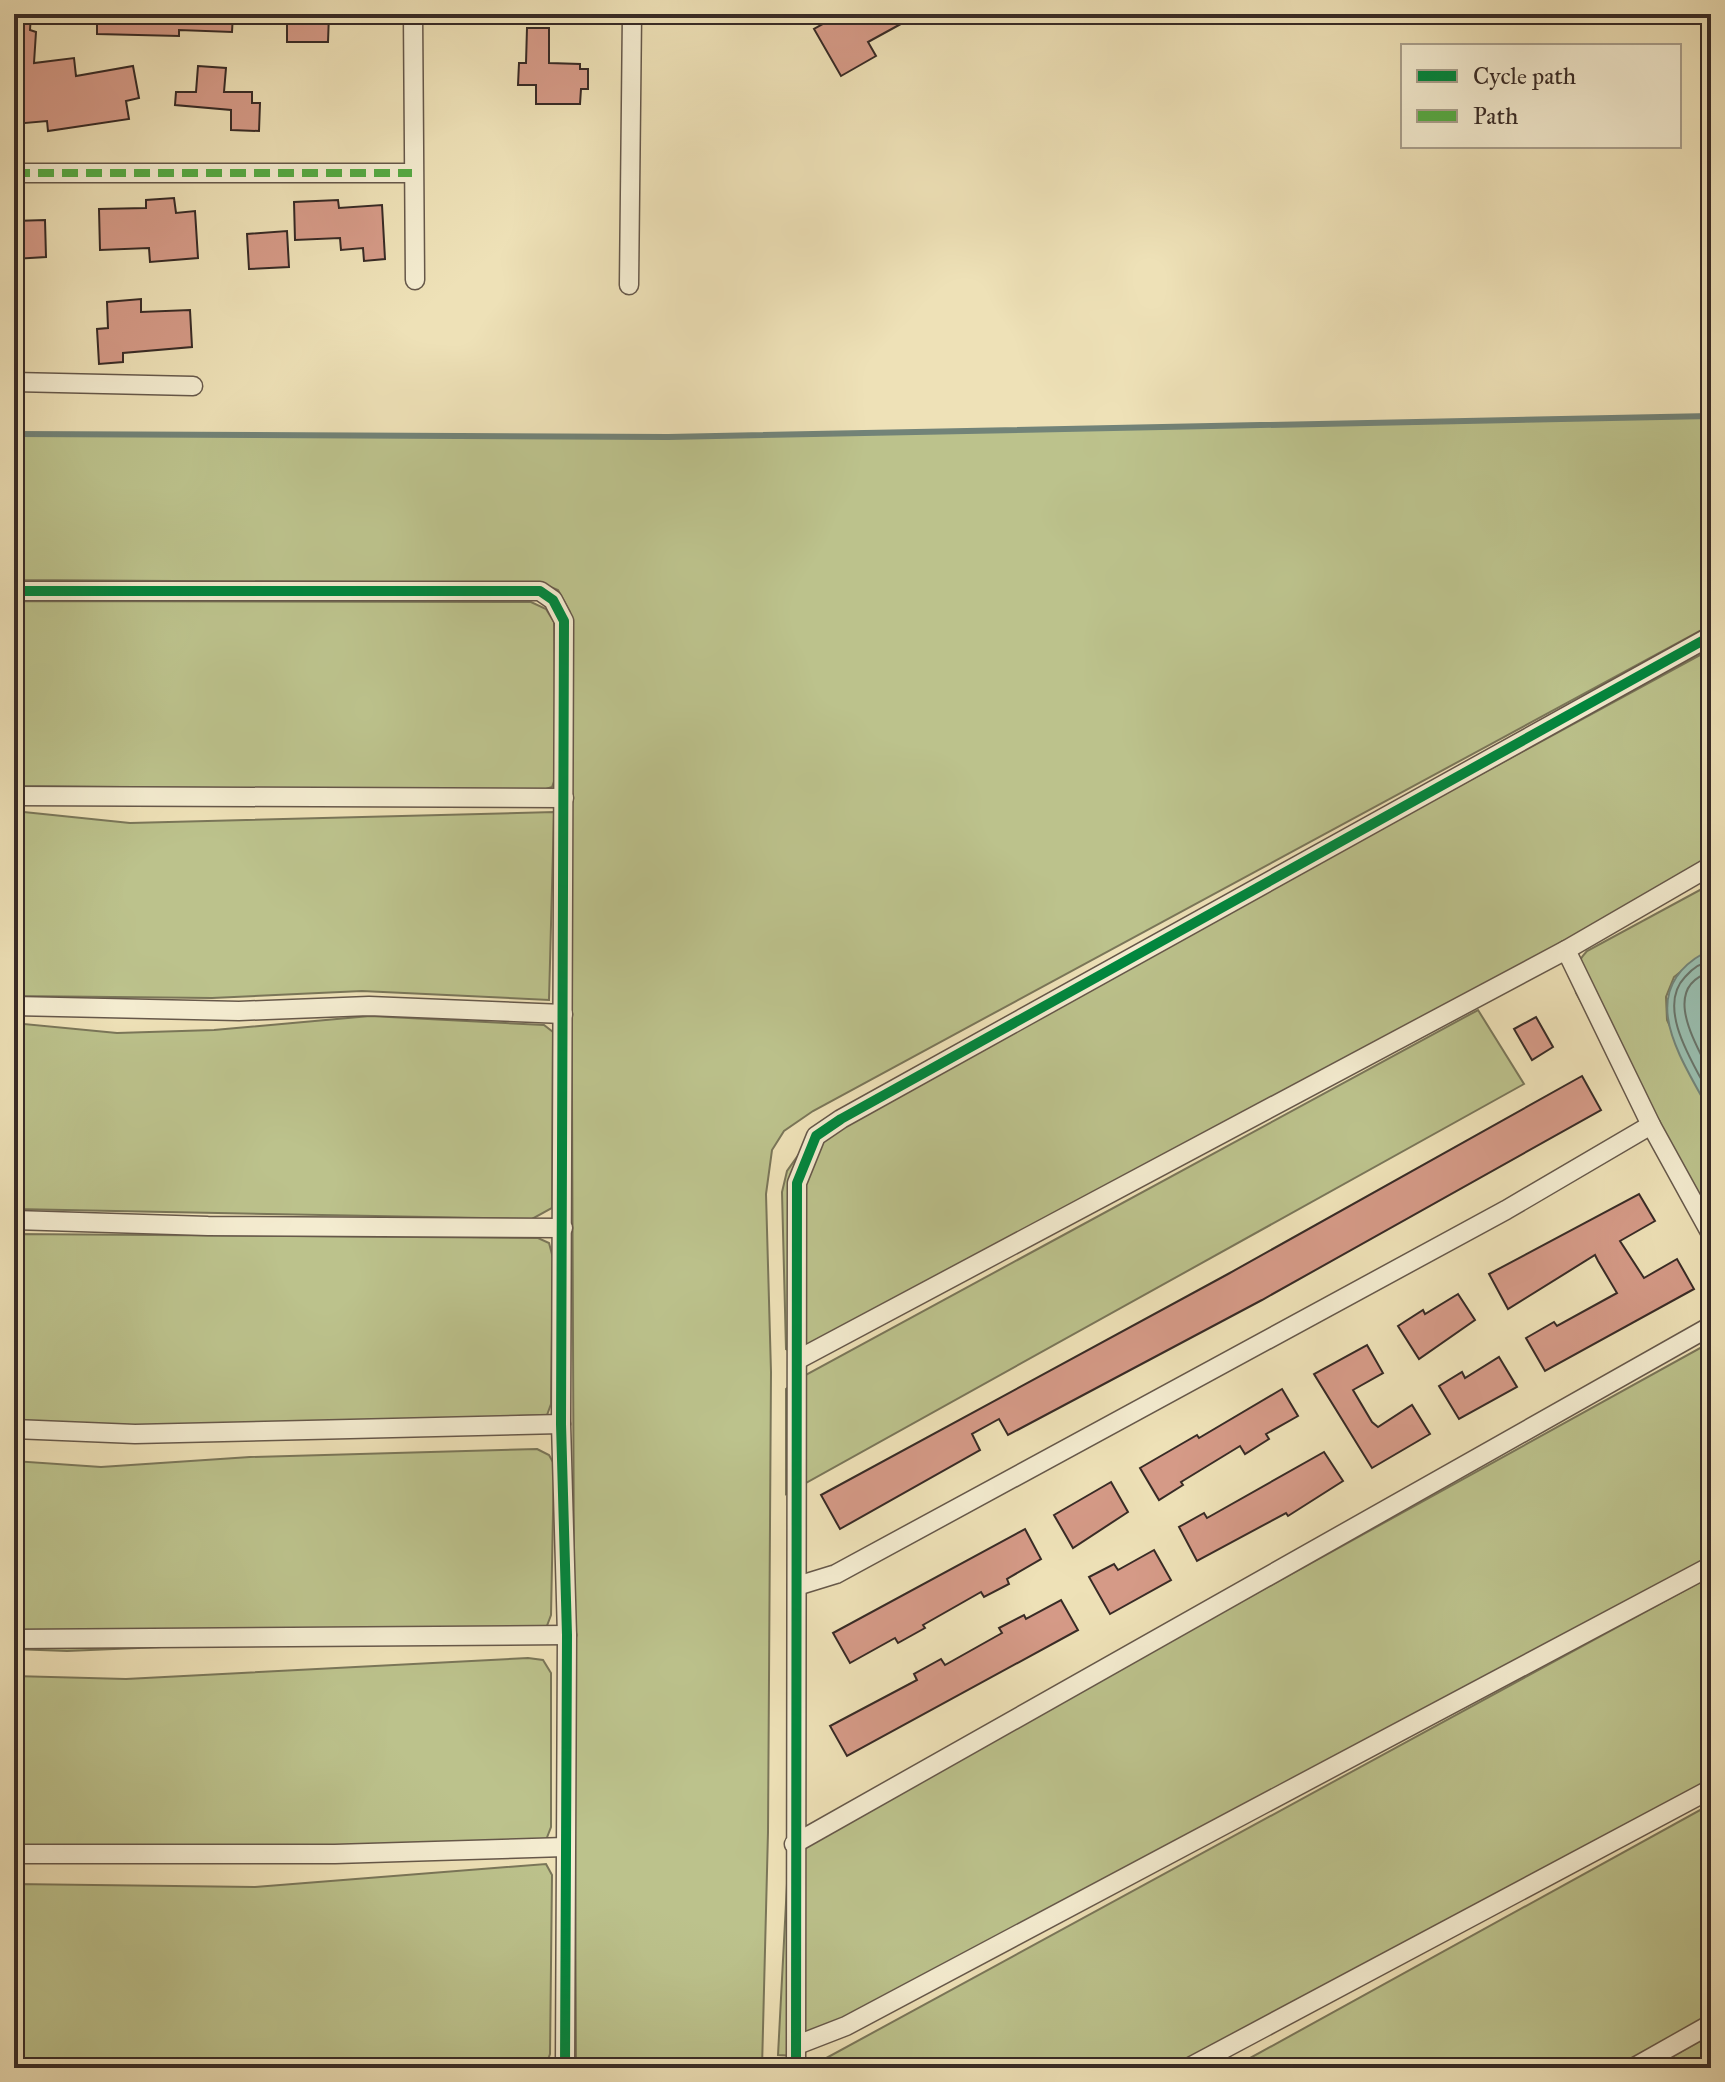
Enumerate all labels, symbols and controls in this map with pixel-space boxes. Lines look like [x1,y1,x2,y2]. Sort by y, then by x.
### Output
legend [1401,44,1681,148]
text: Cycle path [1473,61,1576,91]
text: Path [1473,101,1518,131]

